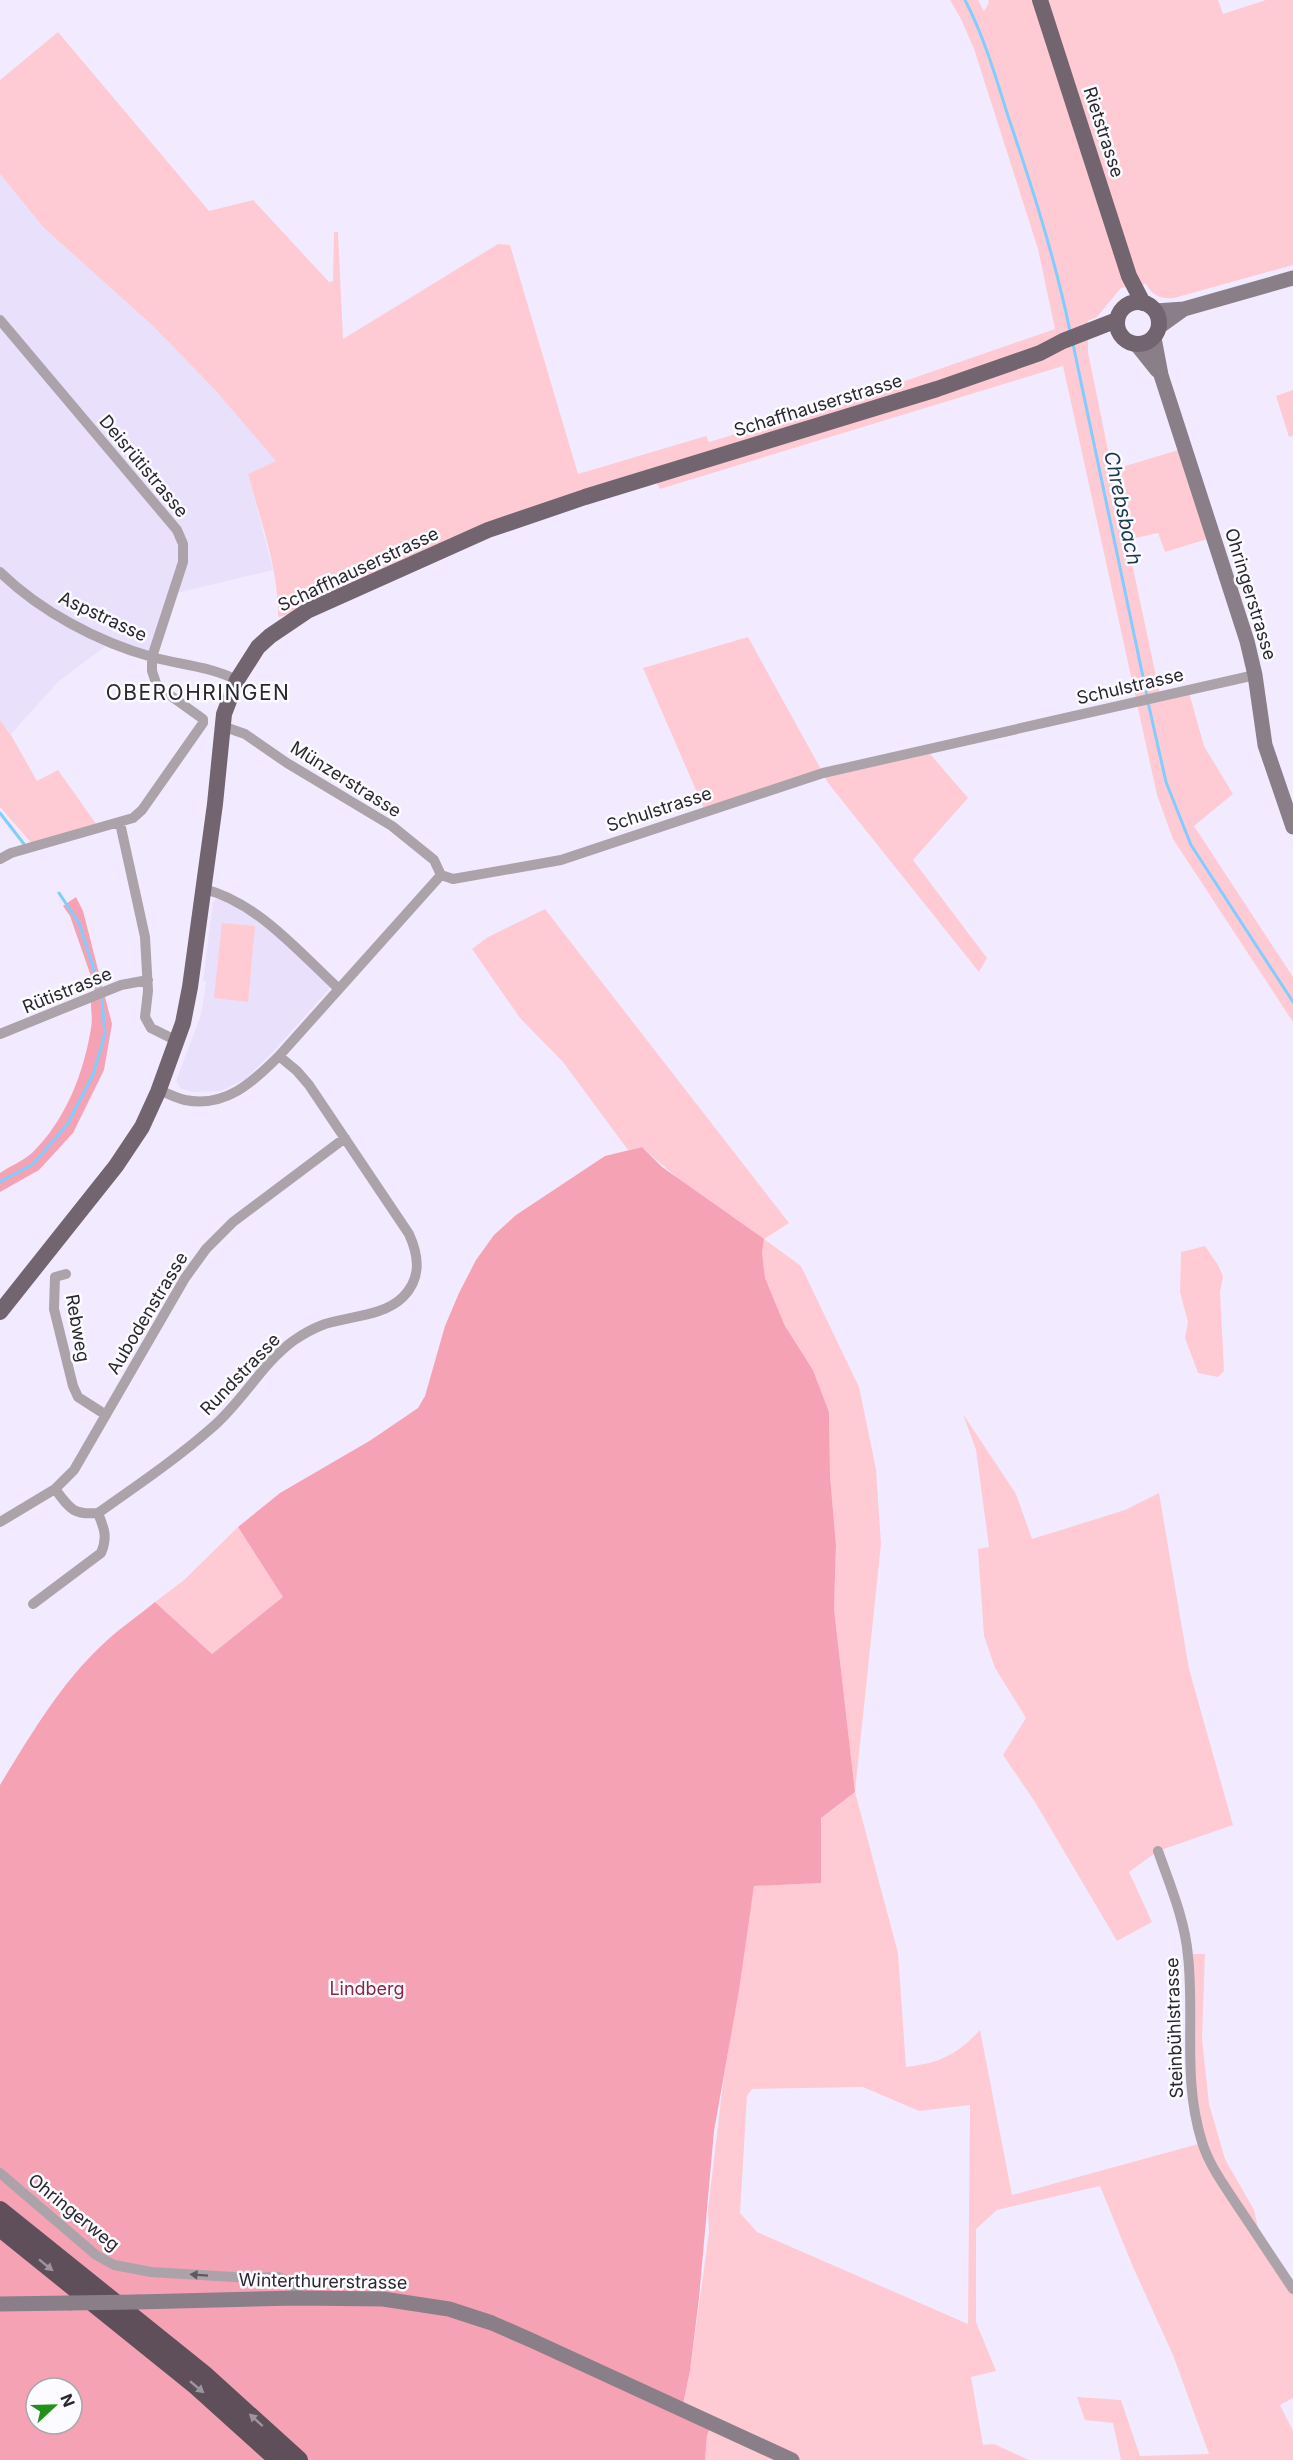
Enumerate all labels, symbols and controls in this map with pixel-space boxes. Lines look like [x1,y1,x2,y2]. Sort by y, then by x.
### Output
street label: Rietstrasse [1080,84,1128,180]
street label: Schaffhauserstrasse [731,369,905,441]
street label: Deisrütistrasse [95,411,193,521]
water label: Chrebsbach [1099,449,1147,567]
street label: Schaffhauserstrasse [274,522,442,616]
street label: Ohringerstrasse [1221,526,1281,662]
street label: Aspstrasse [56,586,150,646]
street label: Schulstrasse [1074,663,1186,709]
district label: OBEROHRINGEN [106,680,290,705]
street label: Münzerstrasse [287,737,405,821]
street label: Schulstrasse [604,782,714,836]
street label: Rütistrasse [19,963,115,1017]
street label: Aubodenstrasse [102,1248,192,1378]
street label: Rebweg [62,1292,94,1364]
street label: Rundstrasse [196,1329,284,1419]
street label: Steinbühlstrasse [1161,1957,1187,2099]
park label: Lindberg [329,1978,405,1999]
street label: Ohringerweg [24,2169,124,2255]
one-way arrow [38,2259,53,2271]
street label: Winterthurerstrasse [238,2269,408,2293]
one-way arrow [189,2270,208,2280]
north arrow [24,2376,84,2436]
one-way arrow [189,2381,205,2394]
text: N [56,2391,79,2410]
one-way arrow [249,2414,264,2427]

